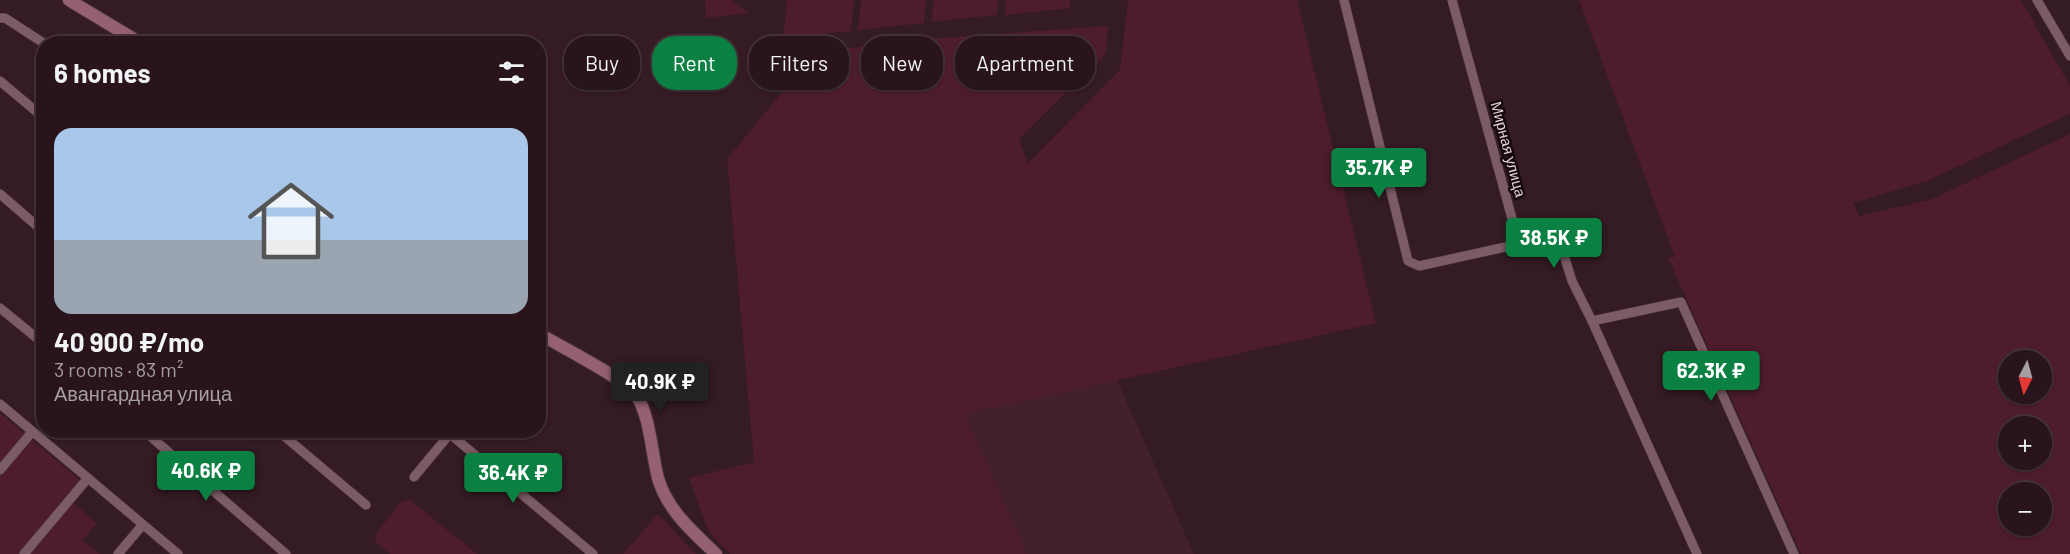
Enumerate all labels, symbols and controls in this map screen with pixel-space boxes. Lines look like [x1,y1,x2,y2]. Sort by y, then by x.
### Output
chip: Buy [564,36,640,90]
chip: Rent [652,36,737,90]
chip: Filters [749,36,849,90]
chip: New [861,36,943,90]
chip: Apartment [955,36,1095,90]
icon: filters [495,56,528,89]
text: 6 homes [54,57,151,88]
street label: Мирная улица [1488,99,1531,199]
pin: 35.7K ₽ [1324,148,1434,199]
text: 35.7K ₽ [1345,155,1413,179]
icon: home [237,167,345,275]
pin: 38.5K ₽ [1499,218,1609,269]
text: 38.5K ₽ [1520,225,1588,249]
text: 40 900 ₽/mo [54,326,204,357]
north arrow [1998,350,2052,404]
map controls [1998,350,2052,536]
pin: 62.3K ₽ [1656,351,1766,402]
text: 3 rooms · 83 m² [54,357,183,381]
text: 62.3K ₽ [1677,358,1745,382]
pin: 40.9K ₽ [605,362,715,413]
text: 40.9K ₽ [625,369,695,393]
text: Авангардная улица [54,381,232,405]
button: + [1998,416,2052,470]
pin: 40.6K ₽ [151,451,261,502]
pin: 36.4K ₽ [458,453,568,504]
text: 40.6K ₽ [171,458,241,482]
text: 36.4K ₽ [478,460,548,484]
button: − [1998,482,2052,536]

